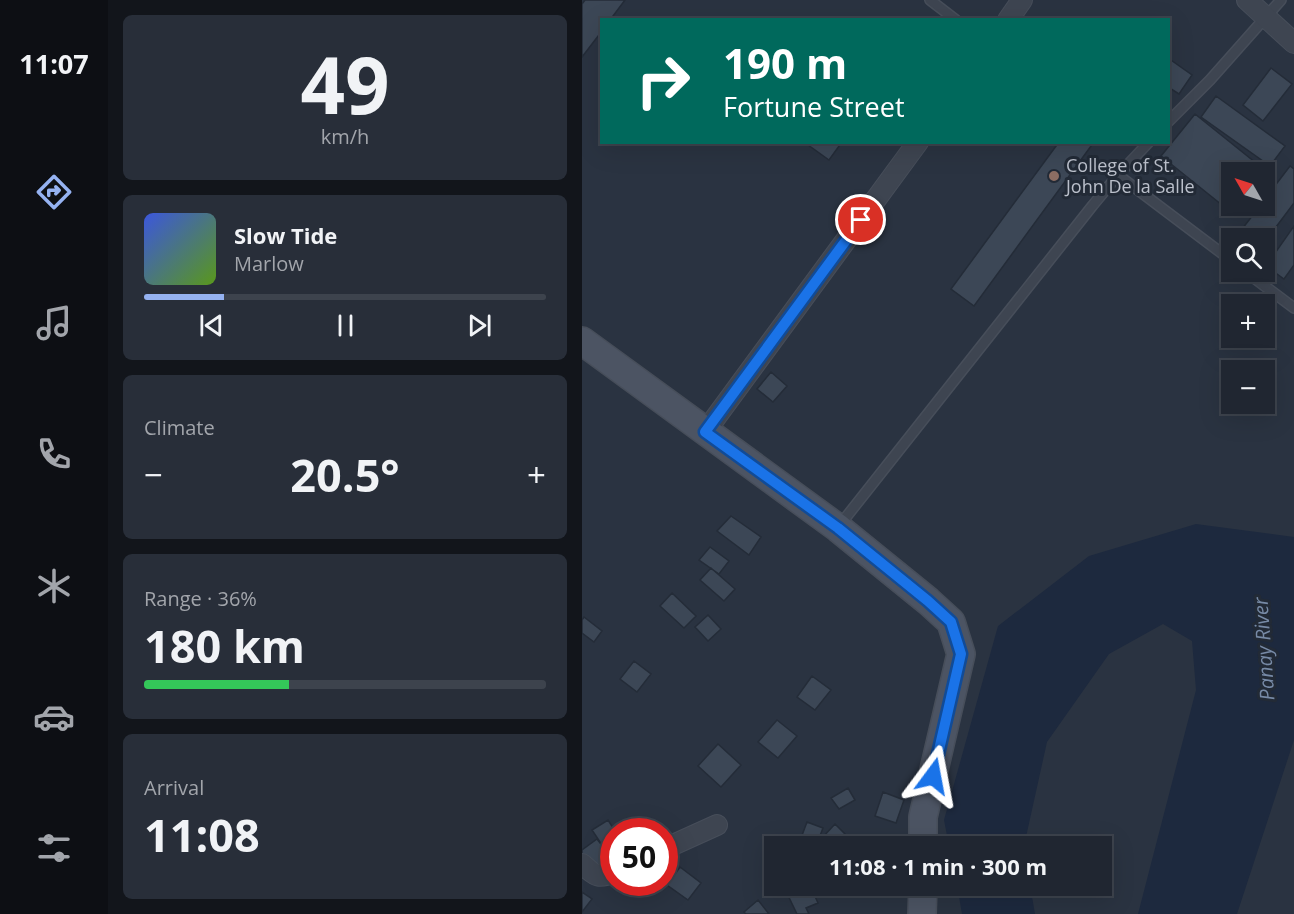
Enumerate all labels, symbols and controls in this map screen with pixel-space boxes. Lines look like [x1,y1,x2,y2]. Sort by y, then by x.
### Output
text: 49 [300,31,390,137]
text: 190 m [723,34,847,91]
icon: right [624,42,702,120]
text: 11:07 [19,45,89,82]
text: Fortune Street [723,88,905,125]
text: km/h [321,123,369,150]
place label: College of St. John De la Salle [1064,153,1195,198]
north arrow [1221,162,1275,216]
map controls [1221,162,1275,414]
marker: College of St. John De la Salle [1047,169,1061,183]
icon: directions [33,171,75,213]
pin [835,194,886,245]
icon: arrive [844,203,877,236]
text: Slow Tide [234,220,337,250]
button: search [1221,228,1275,282]
text: Marlow [234,250,304,277]
button: + [1221,294,1275,348]
icon: music [33,302,75,344]
icon: previous [195,309,228,342]
icon: pause [329,309,362,342]
icon: next [463,309,496,342]
button: − [1221,360,1275,414]
text: Climate [144,414,215,441]
icon: phone [33,433,75,475]
text: 20.5° [290,444,400,505]
text: − [144,452,163,497]
text: + [527,452,546,497]
icon: climate [33,565,75,607]
text: Range · 36% [144,585,257,612]
water label: Panay River [1246,595,1281,702]
text: 180 km [144,615,305,676]
icon: car [33,696,75,738]
position arrow [901,744,965,808]
text: Arrival [144,774,204,801]
text: 11:08 [144,804,260,865]
speed limit sign: 50 [600,818,678,896]
icon: filters [33,827,75,869]
text: 11:08 · 1 min · 300 m [829,851,1047,881]

